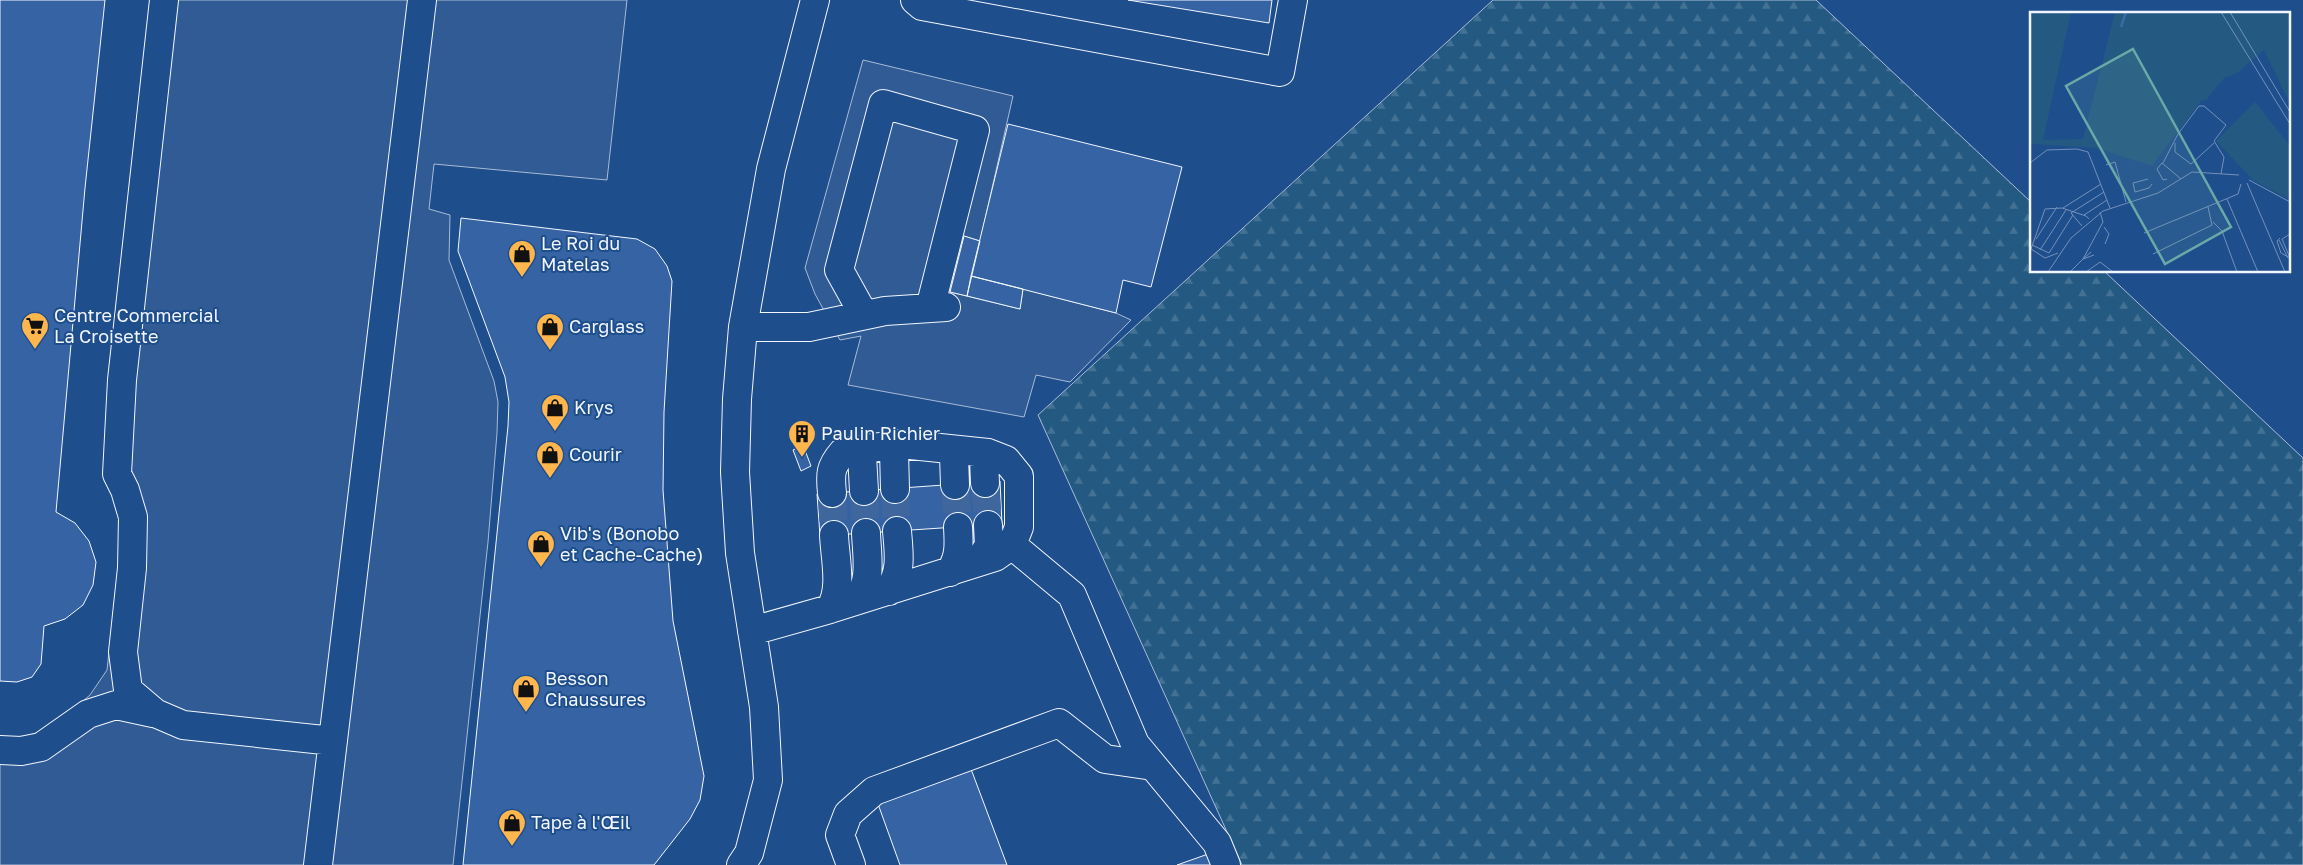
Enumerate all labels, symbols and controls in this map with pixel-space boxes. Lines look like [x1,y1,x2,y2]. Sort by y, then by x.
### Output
inset map [2030,12,2290,272]
place label: Le Roi du Matelas [541,232,620,275]
shop icon: Le Roi du Matelas [507,239,537,278]
place label: Centre Commercial La Croisette [54,304,220,347]
supermarket icon: Centre Commercial La Croisette [20,311,50,350]
shop icon: Carglass [535,312,565,351]
place label: Carglass [569,315,644,337]
shop icon: Krys [540,393,570,432]
place label: Krys [574,396,614,418]
building icon: Paulin Richier [787,419,817,458]
place label: Paulin Richier [821,422,940,444]
shop icon: Courir [535,440,565,479]
place label: Courir [569,443,622,465]
place label: Vib's (Bonobo et Cache-Cache) [560,522,703,565]
shop icon: Vib's (Bonobo et Cache-Cache) [526,529,556,568]
place label: Besson Chaussures [545,667,646,710]
shop icon: Besson Chaussures [511,674,541,713]
shop icon: Tape à l'Œil [497,808,527,847]
place label: Tape à l'Œil [531,811,631,833]

